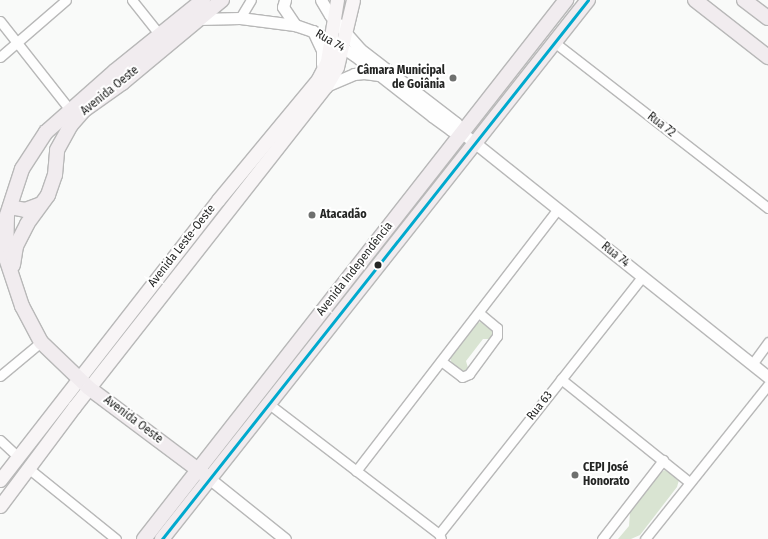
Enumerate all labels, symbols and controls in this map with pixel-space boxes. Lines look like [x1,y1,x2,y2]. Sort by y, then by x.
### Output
street label: Rua 74 [313,27,347,55]
street label: Avenida Oeste [78,63,142,119]
place label: Câmara Municipal de Goiânia [357,64,445,92]
marker: Câmara Municipal de Goiânia [448,73,458,83]
street label: Rua 72 [644,110,678,140]
street label: Avenida Leste-Oeste [145,202,219,290]
place label: Atacadão [320,208,367,222]
marker: Atacadão [307,210,317,220]
street label: Avenida Independência [314,219,396,319]
street label: Rua 74 [598,239,632,271]
unlabelled marker [373,260,383,270]
street label: Rua 63 [524,389,556,423]
street label: Avenida Oeste [101,393,165,447]
place label: CEPI José Honorato [583,461,630,489]
marker: CEPI José Honorato [570,470,580,480]

